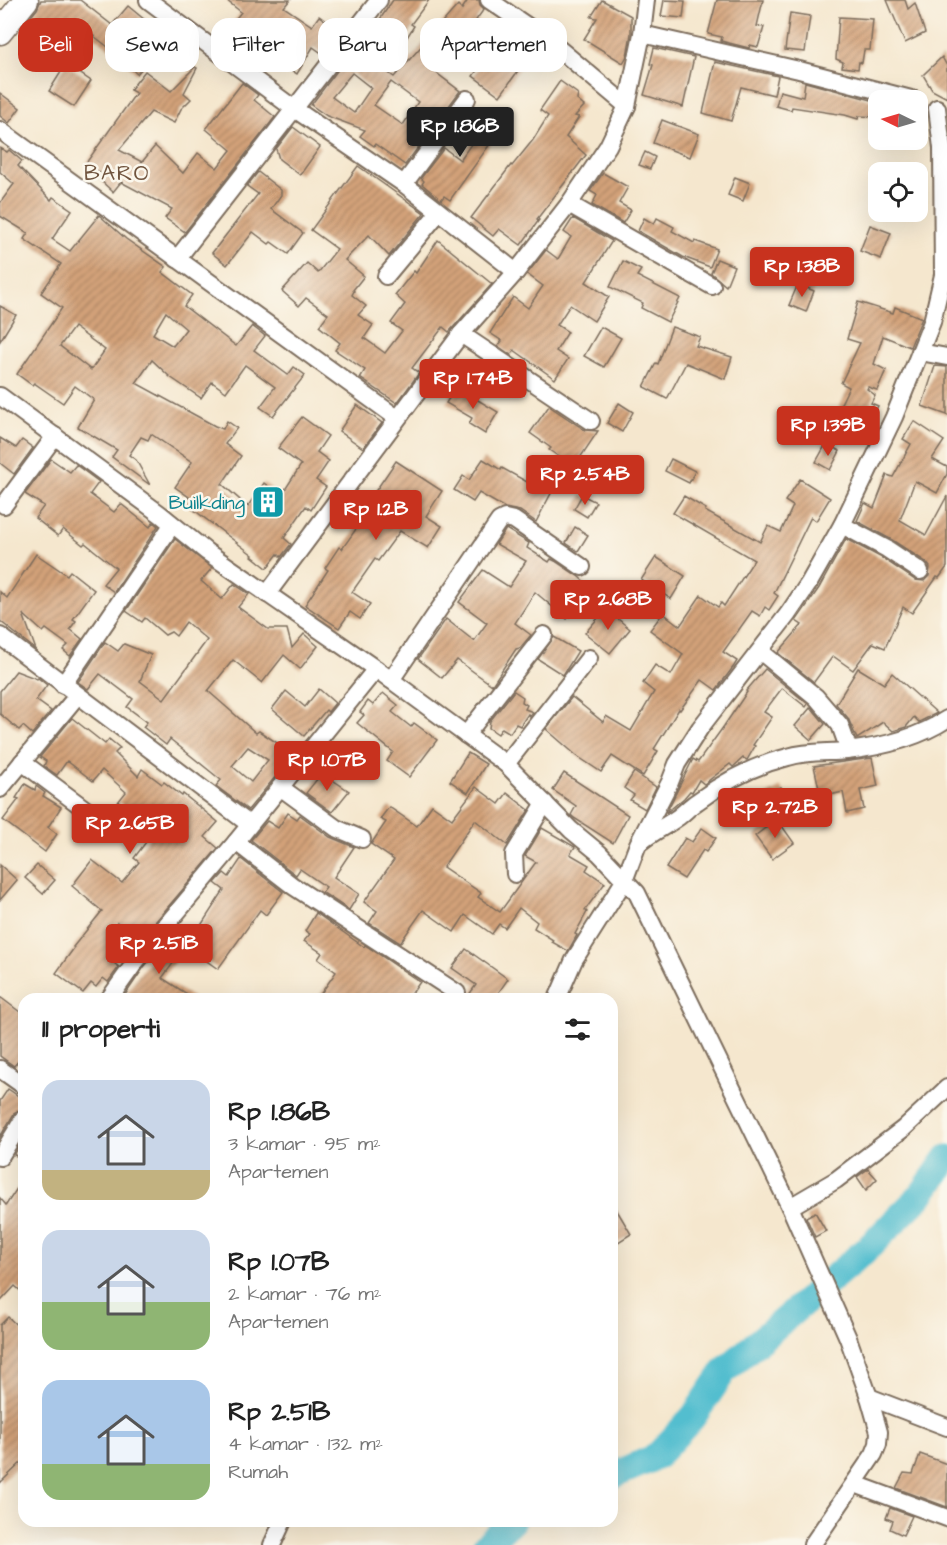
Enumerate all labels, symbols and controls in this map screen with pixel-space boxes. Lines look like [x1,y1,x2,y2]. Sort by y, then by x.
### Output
chip: Beli [18,18,93,72]
chip: Sewa [105,18,199,72]
chip: Filter [211,18,306,72]
chip: Baru [318,18,408,72]
chip: Apartemen [420,18,567,72]
north arrow [868,90,928,150]
map controls [868,90,928,222]
pin: Rp 1.86B [398,107,522,158]
text: Rp 1.86B [421,112,499,140]
district label: BARO [84,158,150,189]
button: locate [868,162,928,222]
pin: Rp 1.38B [740,247,864,298]
text: Rp 1.38B [764,252,840,280]
pin: Rp 1.74B [411,359,535,410]
text: Rp 1.74B [434,364,512,392]
pin: Rp 1.39B [766,406,890,457]
text: Rp 1.39B [791,411,865,439]
pin: Rp 2.54B [523,455,647,506]
text: Rp 2.54B [540,460,630,488]
building icon: Builkding [250,484,286,520]
place label: Builkding [169,489,245,518]
pin: Rp 1.2B [321,490,431,541]
text: Rp 1.2B [344,495,408,523]
pin: Rp 2.68B [546,580,670,631]
text: Rp 2.68B [564,585,652,613]
pin: Rp 1.07B [265,741,389,792]
text: Rp 1.07B [288,746,366,774]
pin: Rp 2.72B [713,788,837,839]
text: Rp 2.72B [732,793,818,821]
pin: Rp 2.65B [68,804,192,855]
text: Rp 2.65B [86,809,174,837]
pin: Rp 2.51B [97,924,221,975]
text: Rp 2.51B [120,929,198,957]
text: 11 properti [42,1011,160,1047]
icon: filters [561,1013,594,1046]
text: Rp 1.86B [228,1094,330,1130]
icon: home [90,1104,162,1176]
text: 3 kamar · 95 m² [228,1130,381,1158]
text: Apartemen [228,1158,328,1186]
text: Rp 1.07B [228,1244,329,1280]
icon: home [90,1254,162,1326]
text: 2 kamar · 76 m² [228,1280,381,1308]
text: Apartemen [228,1308,328,1336]
text: Rp 2.51B [228,1394,330,1430]
icon: home [90,1404,162,1476]
text: 4 kamar · 132 m² [228,1430,383,1458]
text: Rumah [228,1458,288,1486]

